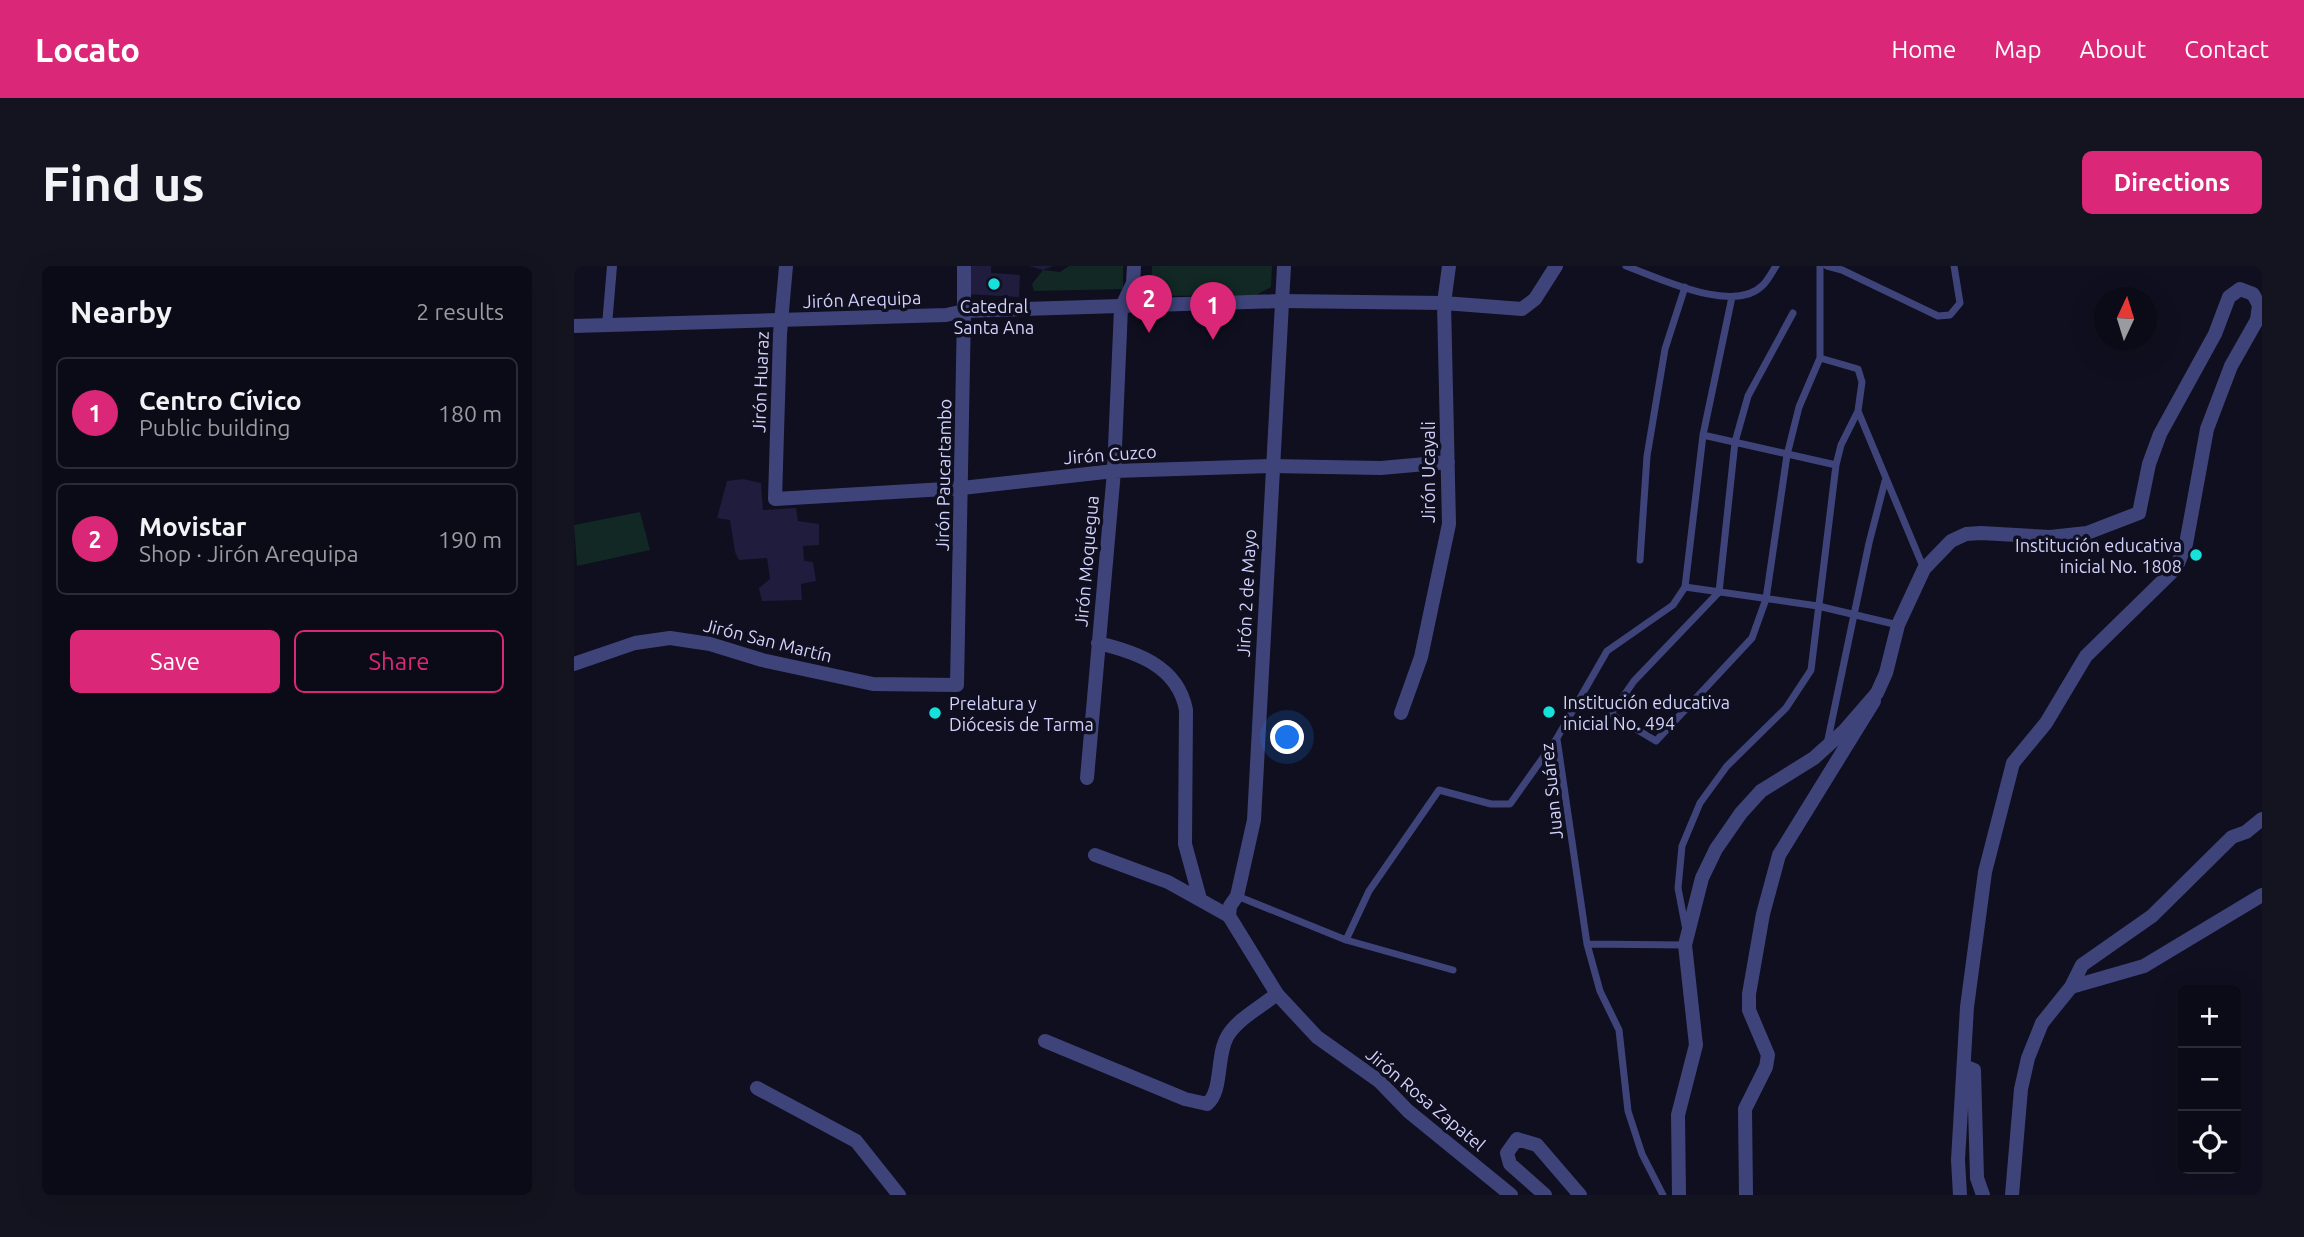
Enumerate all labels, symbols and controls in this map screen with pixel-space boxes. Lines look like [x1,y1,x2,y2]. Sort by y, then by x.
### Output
text: Locato [35,31,140,68]
text: Home [1891,36,1956,63]
text: Map [1994,36,2041,63]
text: About [2079,36,2146,63]
text: Contact [2184,36,2269,63]
button: Directions [2082,151,2262,214]
text: Find us [42,155,205,210]
pin: 2 [1126,275,1172,333]
marker: Catedral Santa Ana [986,276,1002,292]
pin: 1 [1190,282,1236,340]
street label: Jirón Arequipa [802,287,922,311]
north arrow [2094,287,2157,350]
text: Nearby [70,295,172,329]
place label: Catedral Santa Ana [954,296,1034,337]
text: 2 results [416,299,504,324]
street label: Jirón Huaraz [748,331,772,433]
text: Centro Cívico [139,386,302,415]
street label: Jirón Paucartambo [932,399,954,551]
text: 1 [89,401,101,426]
text: 180 m [438,401,502,426]
text: Public building [139,415,291,440]
street label: Jirón Ucayali [1418,421,1438,523]
street label: Jirón Cuzco [1063,441,1157,467]
street label: Jirón Moquegua [1070,494,1102,628]
text: Movistar [139,512,247,541]
text: 2 [89,527,101,552]
text: 190 m [438,527,502,552]
street label: Jirón 2 de Mayo [1233,529,1259,657]
place label: Institución educativa inicial No. 1808 [2015,535,2182,576]
text: Shop · Jirón Arequipa [139,541,359,566]
marker: Institución educativa inicial No. 1808 [2188,547,2204,563]
street label: Jirón San Martín [702,614,834,666]
button: Save [70,630,280,693]
button: Share [294,630,504,693]
place label: Institución educativa inicial No. 494 [1563,692,1730,733]
place label: Prelatura y Diócesis de Tarma [949,693,1094,734]
marker: Institución educativa inicial No. 494 [1541,704,1557,720]
marker: Prelatura y Diócesis de Tarma [927,705,943,721]
your location [1270,720,1304,754]
street label: Juan Suárez [1536,742,1566,840]
map controls [2178,985,2241,1174]
button: + [2178,985,2241,1048]
street label: Jirón Rosa Zapatel [1363,1044,1490,1155]
button: − [2178,1048,2241,1111]
button: locate [2178,1111,2241,1174]

